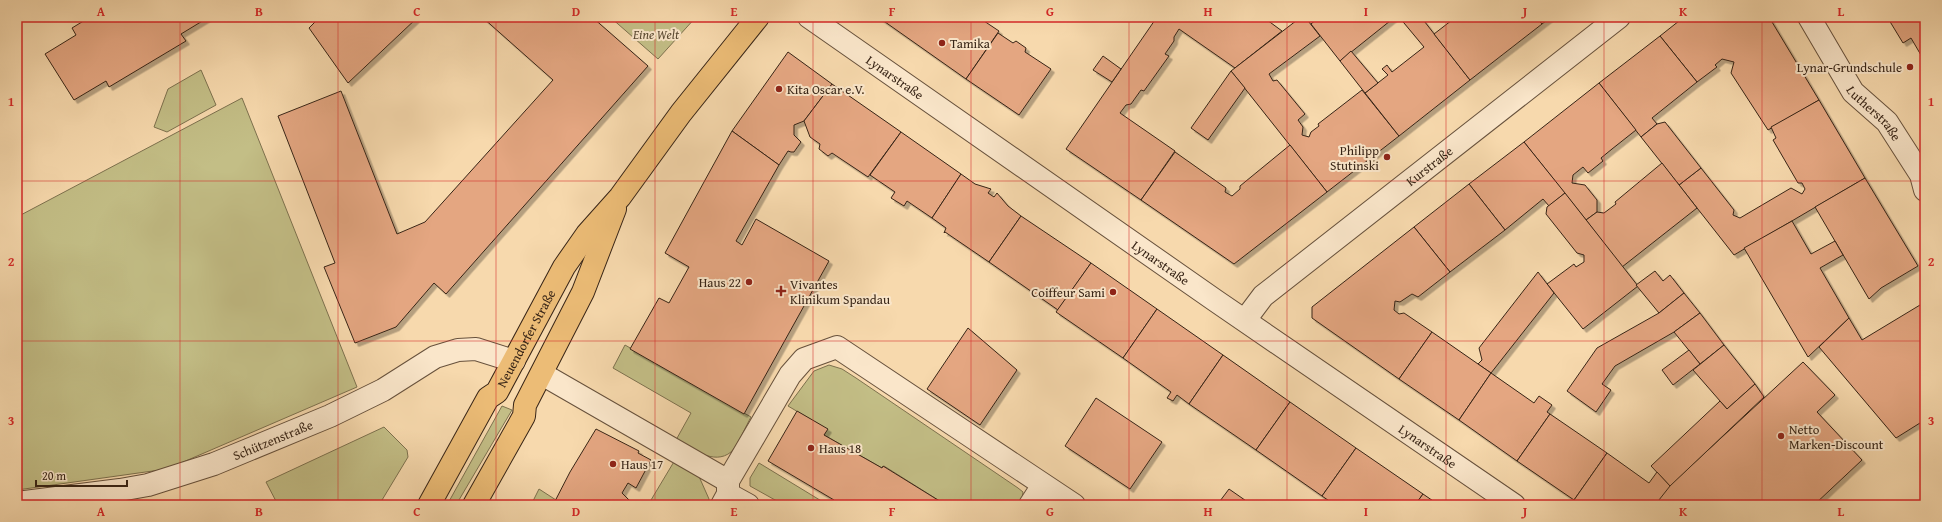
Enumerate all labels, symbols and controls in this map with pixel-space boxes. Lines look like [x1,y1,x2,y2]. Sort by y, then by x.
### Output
text: A [97,2,106,21]
text: B [255,2,263,21]
text: C [413,2,421,21]
text: D [572,2,580,21]
text: E [731,2,738,21]
text: F [889,2,896,21]
text: G [1046,2,1054,21]
text: H [1203,2,1213,21]
text: I [1364,2,1368,21]
text: J [1521,2,1528,21]
text: K [1679,2,1688,21]
text: L [1838,2,1845,21]
park label: Eine Welt [632,25,680,44]
place label: Tamika [950,34,991,53]
marker: Tamika [937,38,947,48]
street label: Lynarstraße [862,50,928,104]
place label: Lynar-Grundschule [1797,58,1902,77]
marker: Lynar-Grundschule [1905,62,1915,72]
place label: Kita Oscar e.V. [787,80,864,99]
street label: Lutherstraße [1842,82,1906,144]
marker: Kita Oscar e.V. [774,84,784,94]
text: 1 [8,92,14,111]
text: 1 [1928,92,1934,111]
place label: Philipp Stutinski [1330,141,1379,175]
street label: Kurstraße [1402,141,1457,190]
marker: Philipp Stutinski [1382,152,1392,162]
street label: Lynarstraße [1128,236,1194,289]
text: 2 [8,252,15,271]
text: 2 [1928,252,1935,271]
place label: Haus 22 [699,273,741,292]
place label: Vivantes Klinikum Spandau [790,275,890,309]
marker: Haus 22 [744,277,754,287]
place label: Coiffeur Sami [1031,283,1105,302]
marker: Vivantes Klinikum Spandau [775,285,787,297]
street label: Neuendorfer Straße [492,286,560,391]
marker: Coiffeur Sami [1108,287,1118,297]
text: 3 [8,411,14,430]
text: 3 [1928,411,1934,430]
street label: Schützenstraße [230,415,316,465]
street label: Lynarstraße [1395,419,1461,473]
place label: Netto Marken-Discount [1789,420,1884,454]
marker: Netto Marken-Discount [1776,431,1786,441]
place label: Haus 18 [819,439,861,458]
marker: Haus 18 [806,443,816,453]
place label: Haus 17 [621,455,663,474]
marker: Haus 17 [608,459,618,469]
scale bar [36,462,127,488]
text: 20 m [42,467,66,484]
text: A [97,502,106,521]
text: B [255,502,263,521]
text: C [413,502,421,521]
text: D [572,502,580,521]
text: E [731,502,738,521]
text: F [889,502,896,521]
text: G [1046,502,1054,521]
text: H [1203,502,1213,521]
text: I [1364,502,1368,521]
text: J [1521,502,1528,521]
text: K [1679,502,1688,521]
text: L [1838,502,1845,521]

